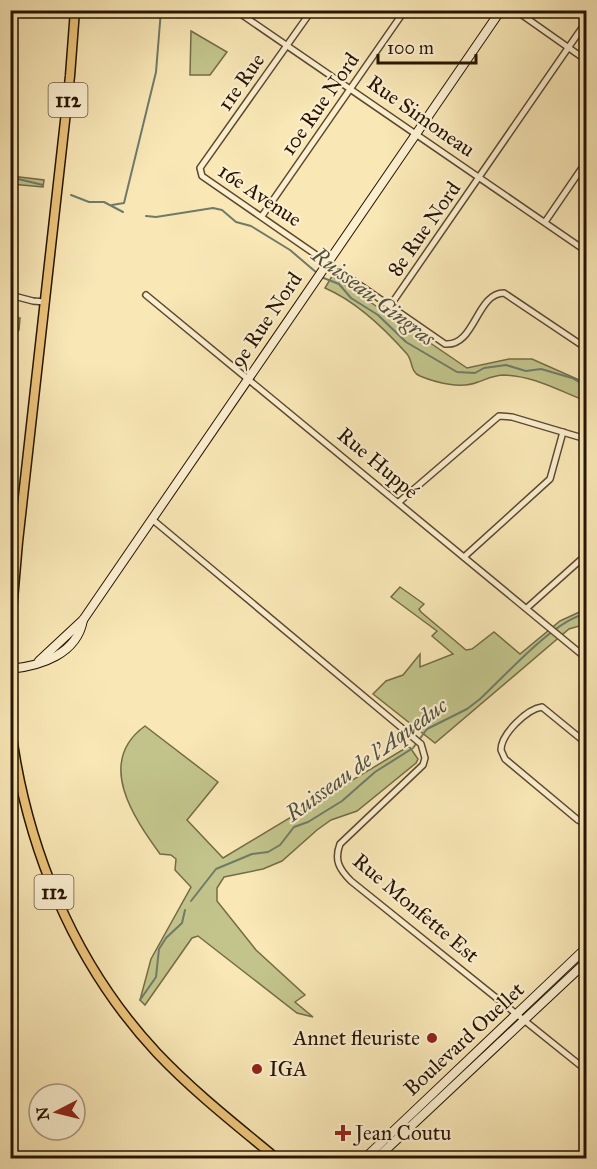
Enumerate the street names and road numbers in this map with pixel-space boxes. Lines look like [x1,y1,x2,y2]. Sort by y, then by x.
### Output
street label: 10e Rue Nord [275,47,365,160]
street label: 11e Rue [212,48,270,116]
street label: Rue Simoneau [362,69,480,163]
road number: 112 [48,83,88,117]
street label: 16e Avenue [213,158,307,233]
street label: 8e Rue Nord [382,176,466,281]
street label: 9e Rue Nord [224,267,308,373]
street label: Rue Huppé [332,422,424,505]
street label: Rue Monfette Est [348,848,485,969]
road number: 112 [34,875,74,909]
street label: Boulevard Ouellet [398,976,530,1101]

